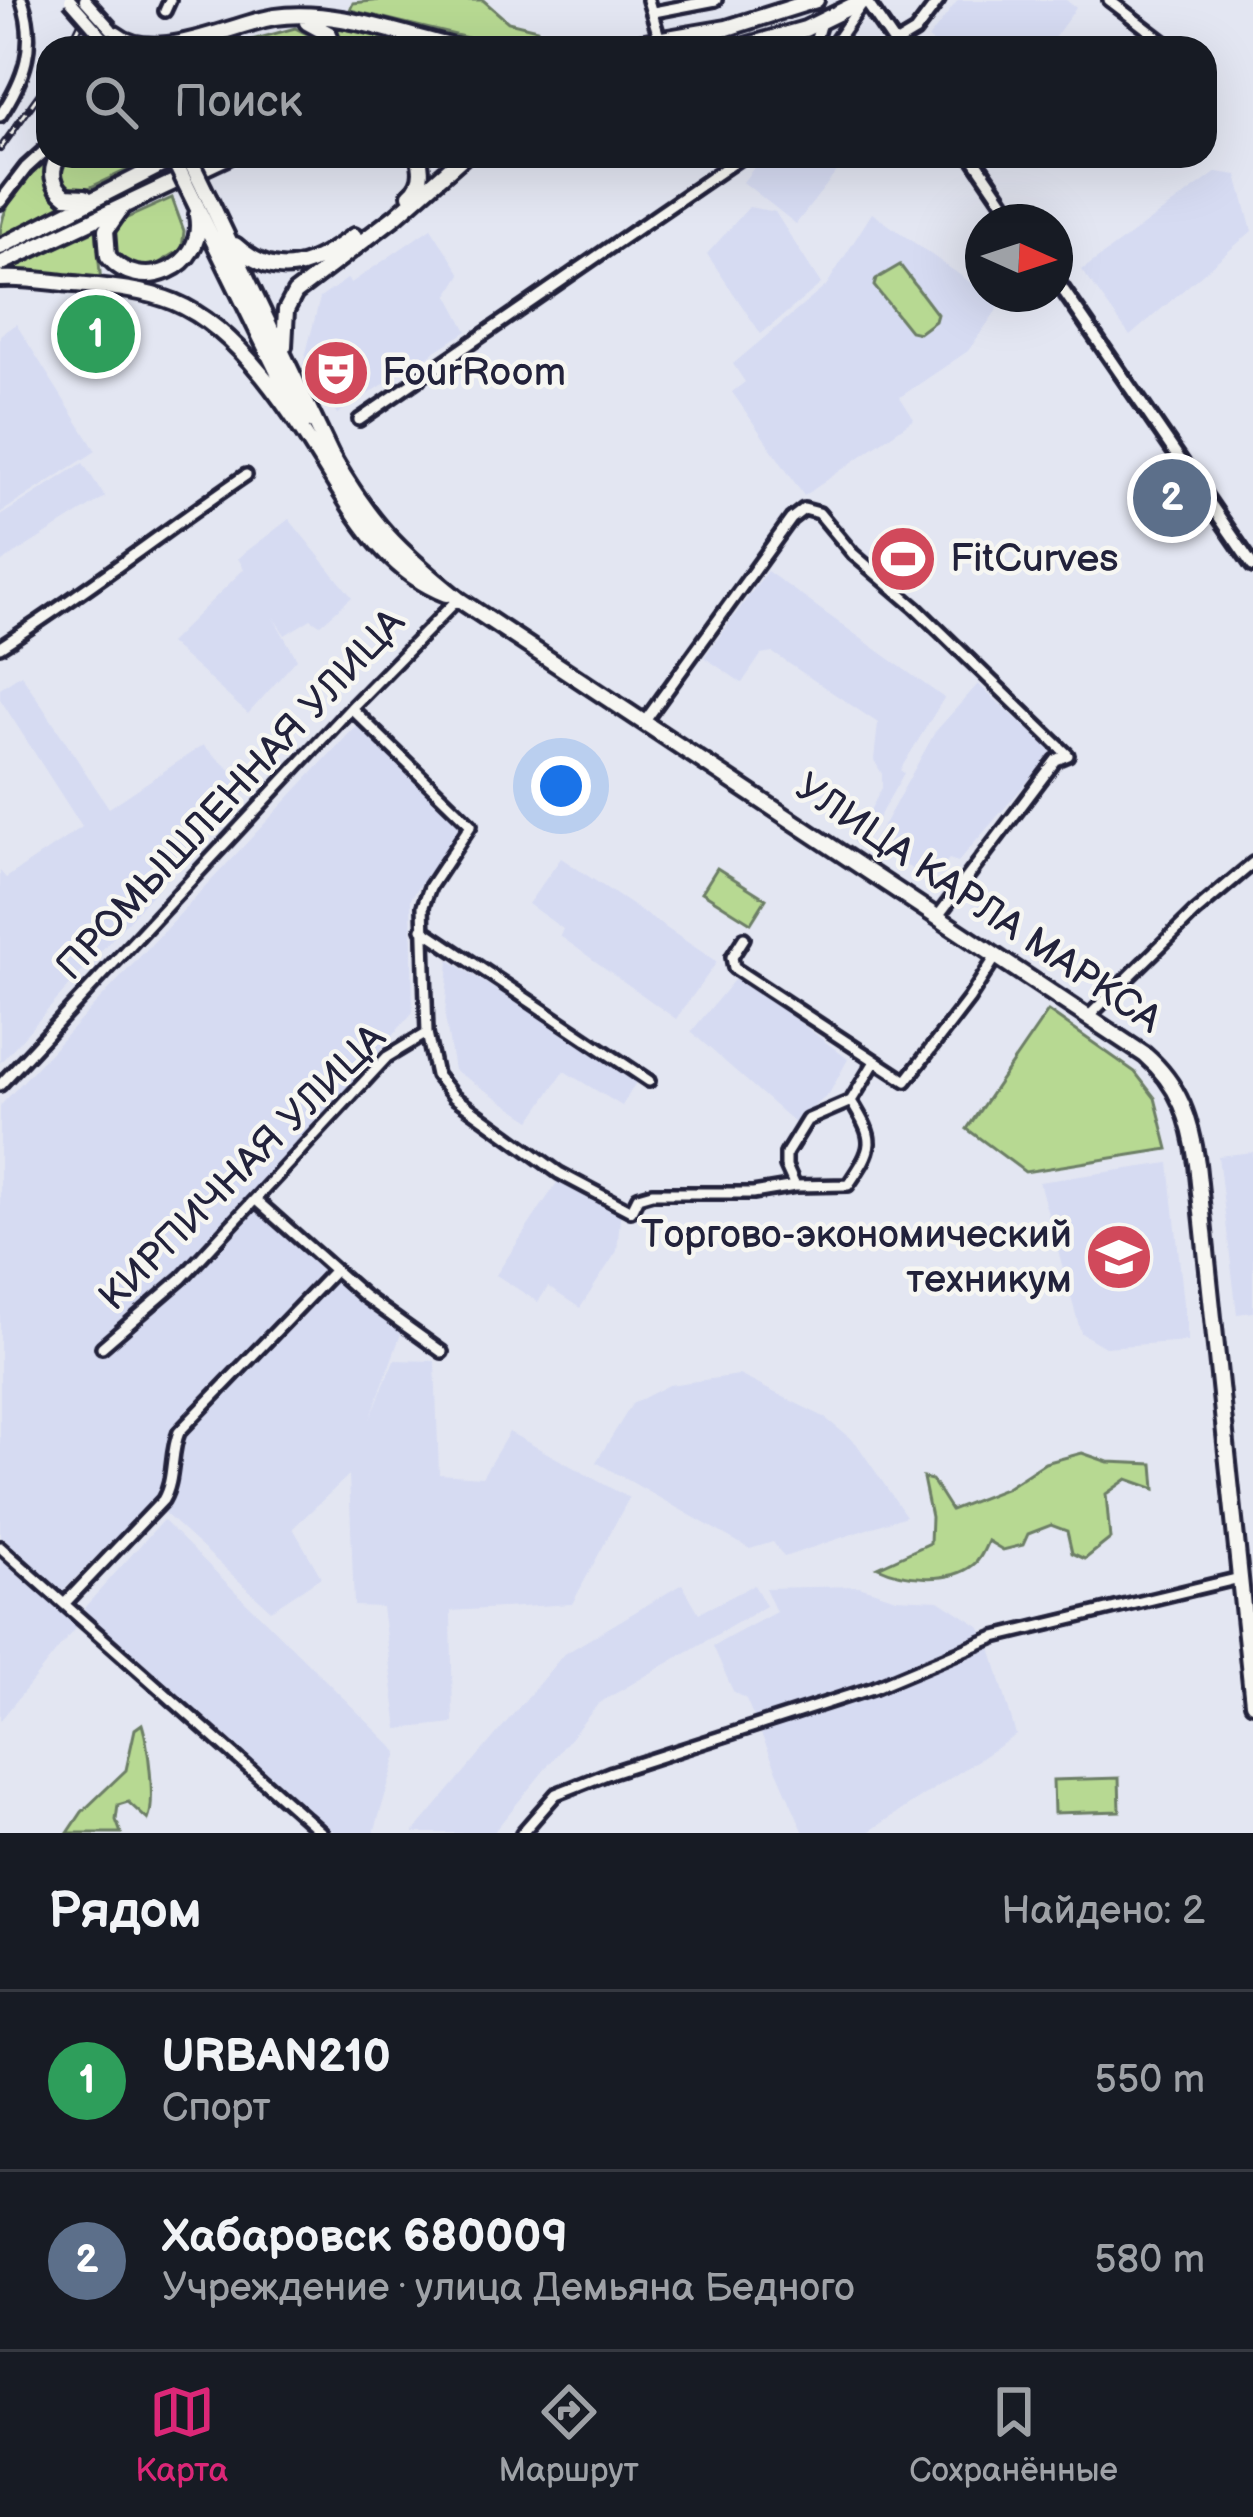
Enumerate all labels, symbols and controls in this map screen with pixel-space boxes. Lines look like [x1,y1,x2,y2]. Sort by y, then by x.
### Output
search box [36,36,1217,168]
icon: search [78,69,144,135]
text: Поиск [174,75,302,130]
north arrow [965,204,1073,312]
pin: 1 [57,289,135,379]
theatre icon: FourRoom [301,338,371,408]
place label: FourRoom [382,350,566,397]
pin: 2 [1133,453,1211,543]
sports icon: FitCurves [868,524,938,594]
place label: FitCurves [950,536,1119,583]
street label: ПРОМЫШЛЕННАЯ УЛИЦА [47,600,415,990]
your location [531,756,591,816]
street label: УЛИЦА КАРЛА МАРКСА [786,764,1170,1044]
street label: КИРПИЧНАЯ УЛИЦА [90,1015,396,1321]
place label: Торгово-экономический техникум [641,1212,1072,1304]
school or university icon: Торгово-экономический техникум [1084,1222,1154,1292]
text: Рядом [48,1881,202,1942]
text: Найдено: 2 [1001,1888,1205,1935]
text: URBAN210 [162,2030,391,2085]
text: 1 [79,2057,95,2104]
text: 550 m [1095,2057,1205,2104]
text: Спорт [162,2085,271,2132]
text: Хабаровск 680009 [162,2210,568,2265]
text: 2 [75,2237,99,2284]
text: 580 m [1094,2237,1205,2284]
text: Учреждение · улица Демьяна Бедного [162,2265,855,2312]
tab: Карта [135,2379,228,2491]
tab: Маршрут [499,2379,639,2491]
tab: Сохранённые [909,2379,1118,2491]

